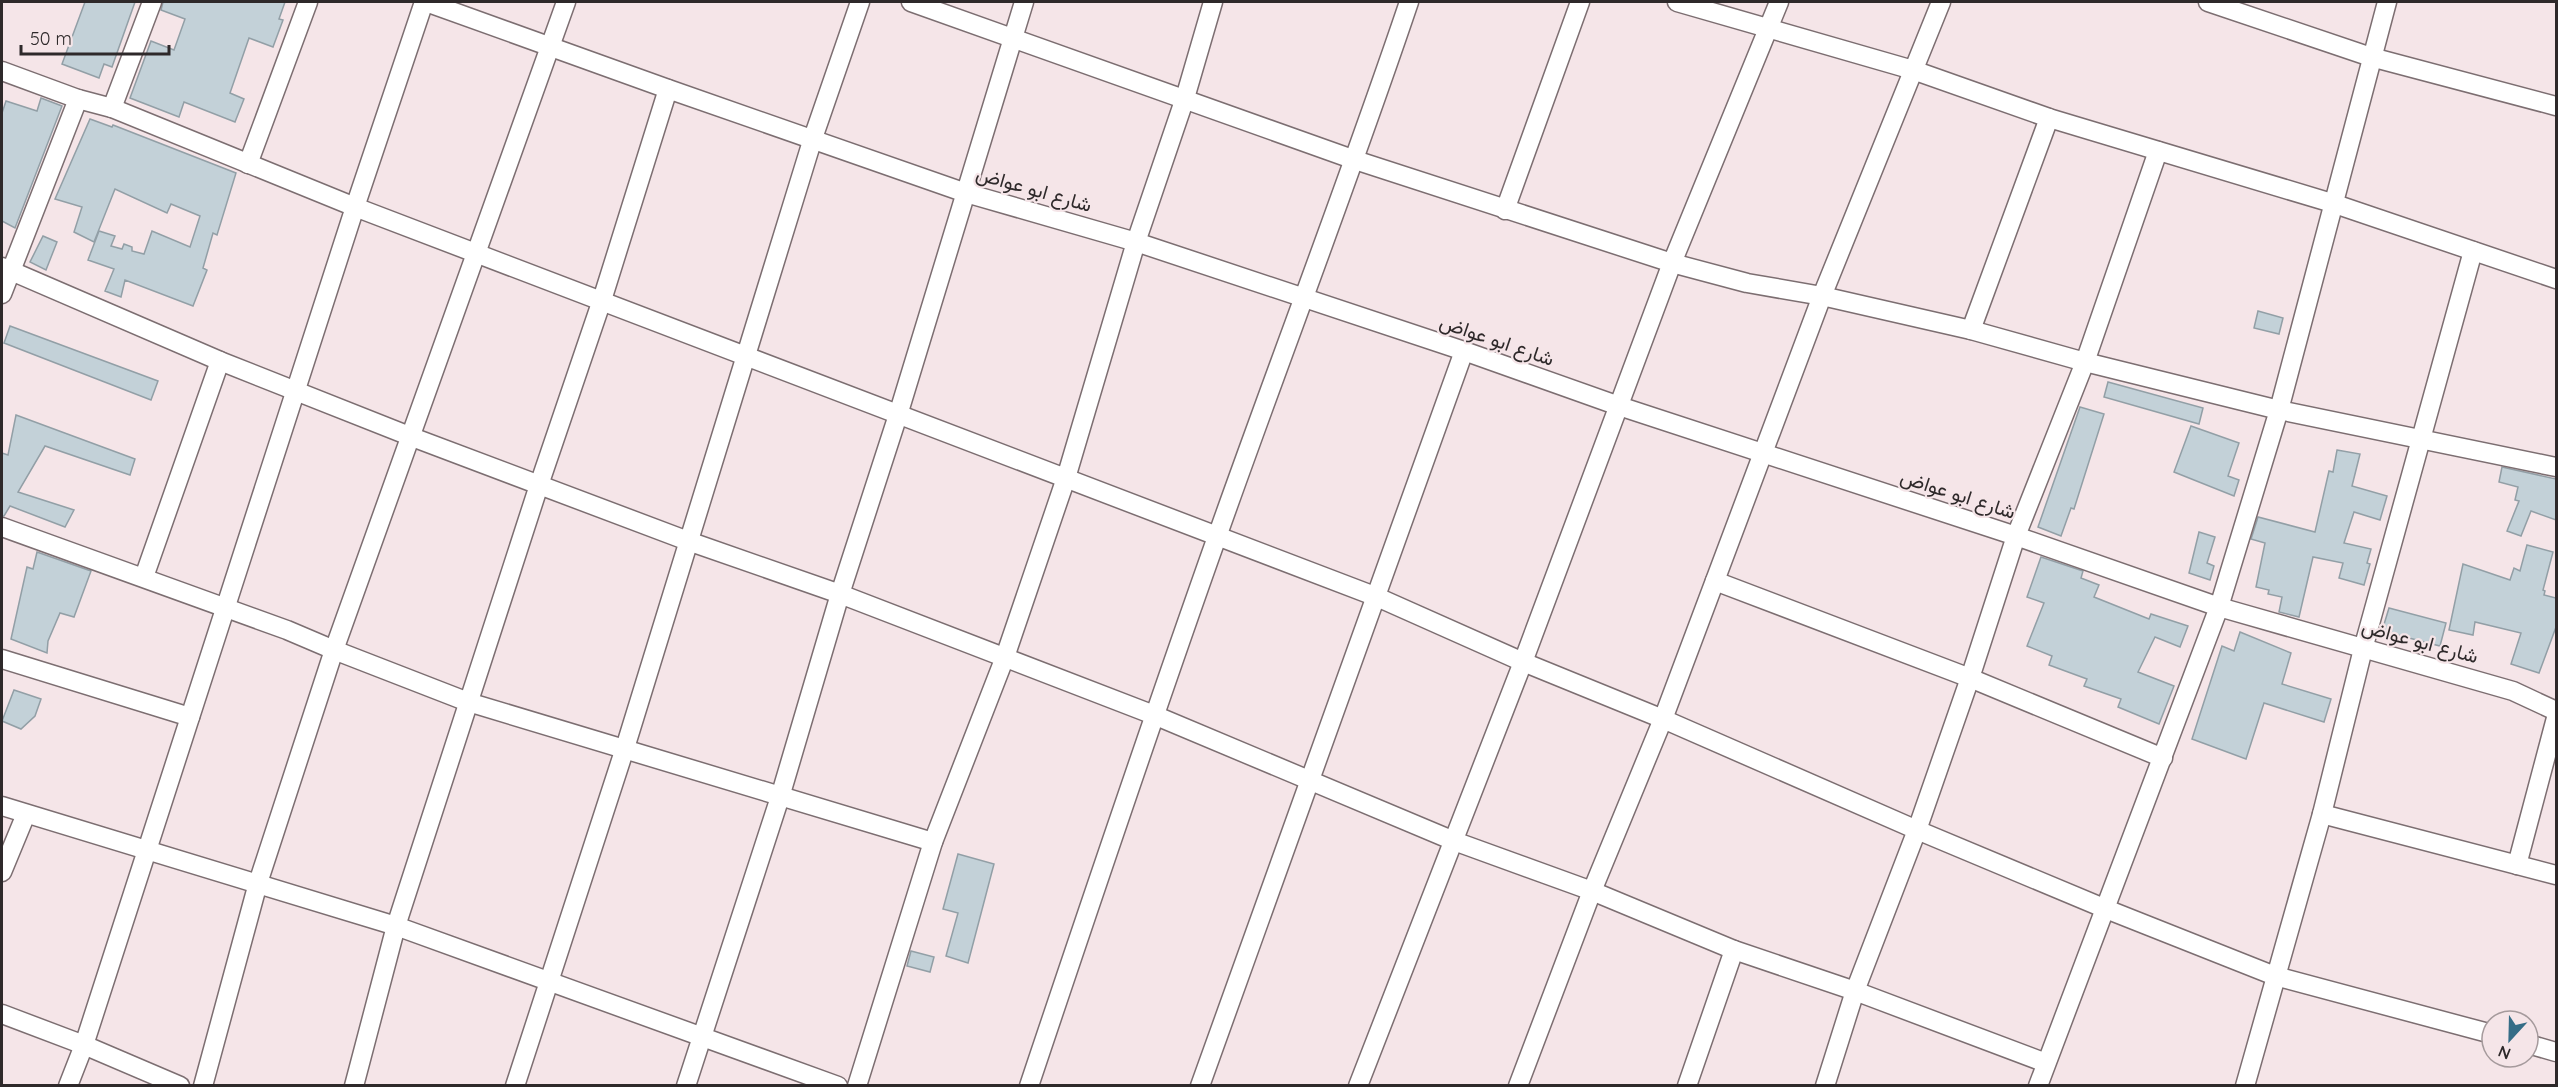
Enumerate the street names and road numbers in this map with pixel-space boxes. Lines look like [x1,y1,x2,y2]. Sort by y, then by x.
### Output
street label: شارع ابو عواض [973,160,1095,219]
street label: شارع ابو عواض [1436,308,1558,373]
street label: شارع ابو عواض [1897,463,2019,526]
street label: شارع ابو عواض [2359,613,2481,670]

